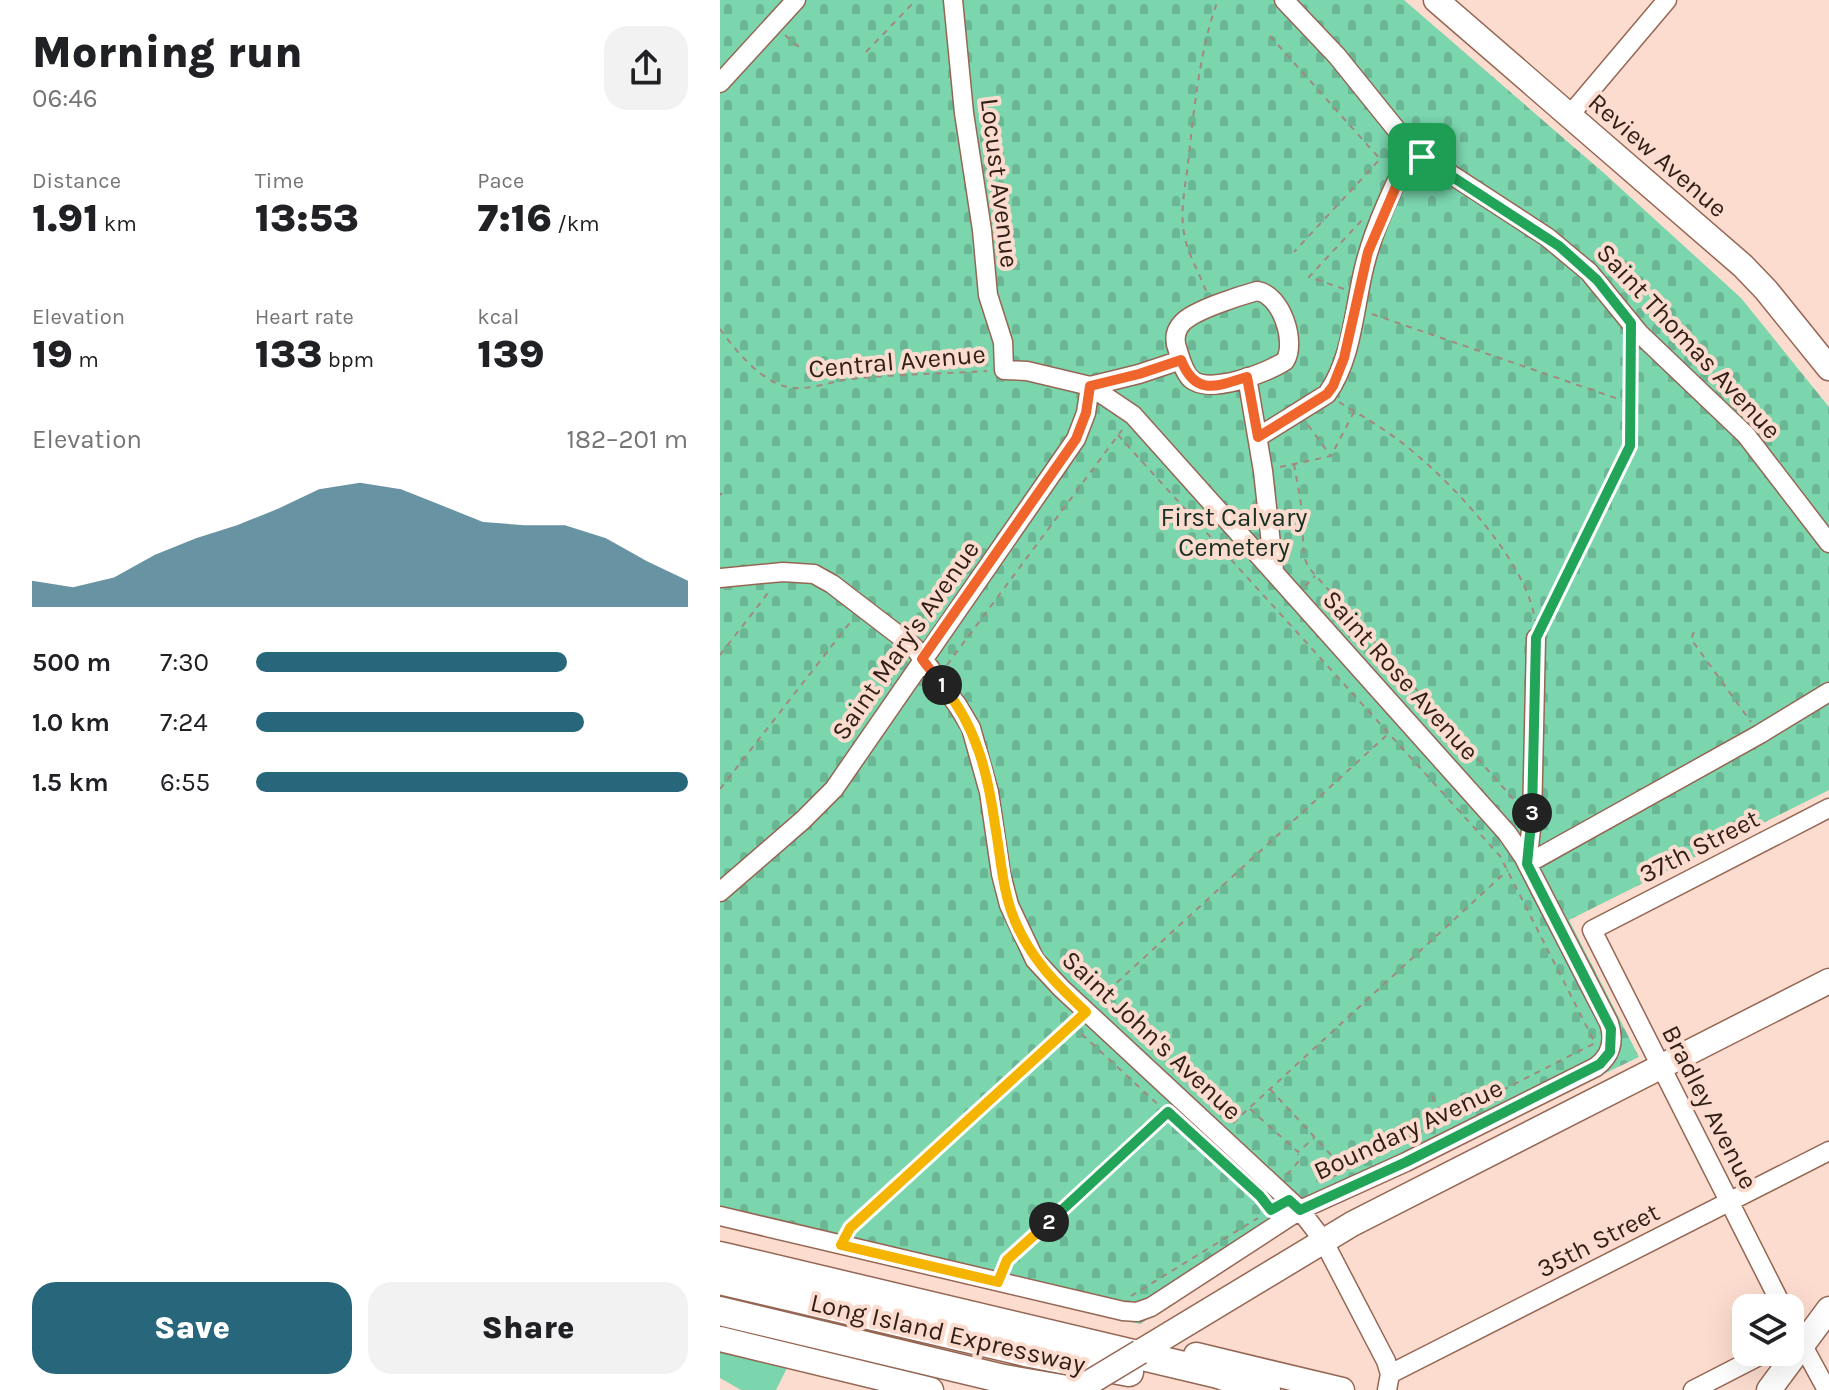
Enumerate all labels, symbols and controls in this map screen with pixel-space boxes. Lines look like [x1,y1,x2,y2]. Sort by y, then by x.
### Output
button: share [604,26,688,110]
text: Morning run [32,27,303,78]
text: 06:46 [32,83,98,114]
street label: Review Avenue [1582,87,1734,224]
street label: Locust Avenue [974,96,1025,270]
pin [1388,123,1456,191]
icon: arrive [1400,135,1444,179]
text: Distance [32,168,121,194]
text: Time [255,168,304,194]
text: Pace [477,168,524,194]
text: 1.91 [32,194,99,241]
text: 13:53 [255,194,359,241]
text: 7:16 [477,194,552,241]
text: km [99,211,137,237]
text: /km [552,211,600,237]
street label: Saint Thomas Avenue [1590,237,1787,446]
text: Elevation [32,304,125,330]
text: Heart rate [255,304,354,330]
text: kcal [477,304,519,330]
text: 19 [32,330,73,377]
text: 133 [255,330,322,377]
text: 139 [477,330,545,377]
street label: Central Avenue [807,338,987,385]
text: m [73,347,99,373]
text: bpm [322,347,374,373]
text: Elevation [32,424,142,455]
text: 182–201 m [566,424,688,455]
park label: First Calvary Cemetery [1161,502,1307,563]
street label: Saint Mary's Avenue [825,535,986,746]
street label: Saint Rose Avenue [1316,584,1485,767]
text: 500 m [32,647,111,678]
text: 7:30 [160,647,209,678]
pin: 1 [922,665,962,705]
text: 1 [938,672,946,698]
text: 1.0 km [32,707,110,738]
text: 7:24 [160,707,208,738]
text: 1.5 km [32,767,109,798]
text: 6:55 [160,767,210,798]
pin: 3 [1512,793,1552,833]
text: 3 [1525,800,1539,826]
street label: 37th Street [1634,803,1765,890]
street label: Saint John's Avenue [1055,944,1248,1127]
street label: Bradley Avenue [1655,1020,1764,1194]
street label: Boundary Avenue [1309,1072,1508,1187]
street label: 35th Street [1532,1196,1665,1284]
pin: 2 [1029,1202,1069,1242]
text: 2 [1042,1209,1056,1235]
button: Save [32,1282,352,1374]
button: Share [368,1282,688,1374]
street label: Long Island Expressway [807,1287,1088,1380]
map controls [1732,1294,1804,1366]
button: layers [1732,1294,1804,1366]

